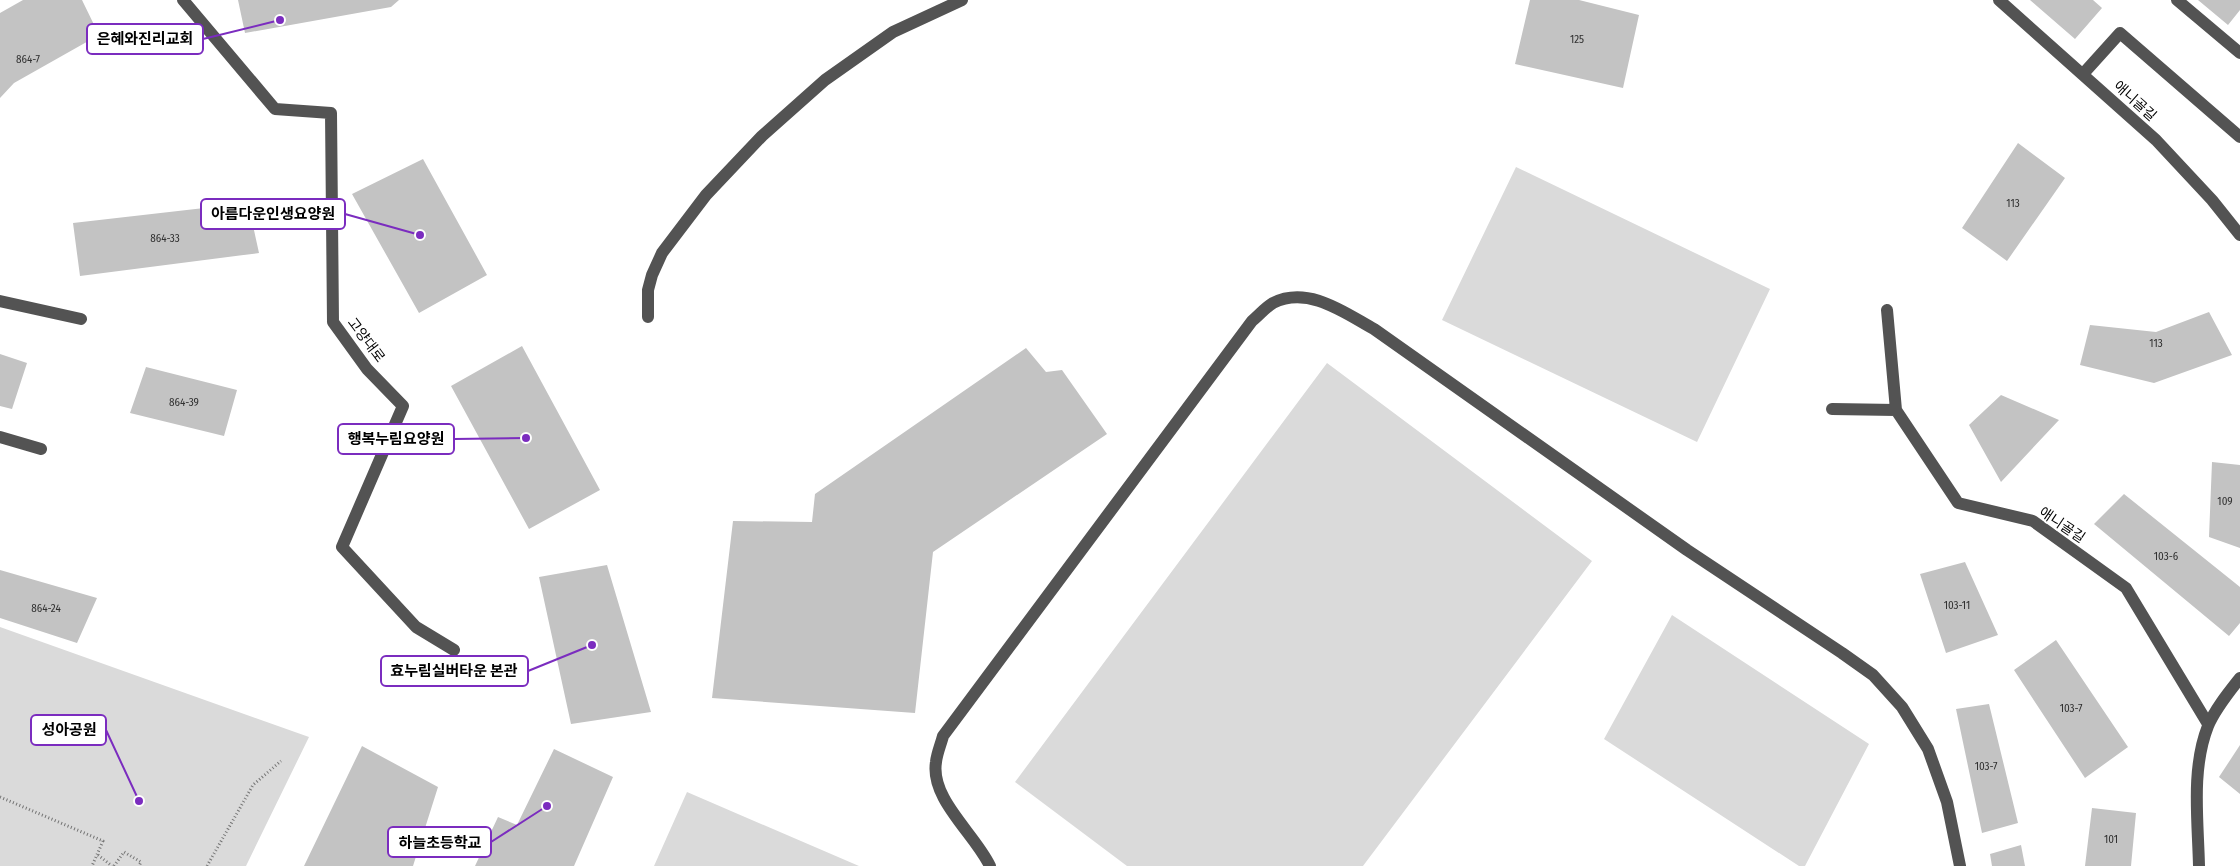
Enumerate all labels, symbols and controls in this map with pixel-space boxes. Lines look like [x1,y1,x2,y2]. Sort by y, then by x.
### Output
callout: 은혜와진리교회 [87,24,203,54]
text: 은혜와진리교회 [97,30,193,48]
house number: 125 [1570,33,1584,46]
house number: 864-7 [16,53,41,66]
street label: 애니골길 [2110,77,2160,125]
house number: 113 [2006,197,2020,210]
callout: 아름다운인생요양원 [201,199,345,229]
text: 아름다운인생요양원 [211,205,335,223]
house number: 864-33 [150,232,180,245]
street label: 고양대로 [344,314,388,366]
house number: 113 [2149,337,2163,350]
house number: 864-39 [169,396,199,409]
callout: 행복누림요양원 [338,424,454,454]
text: 행복누림요양원 [348,430,444,448]
house number: 109 [2217,495,2233,508]
street label: 애니골길 [2036,504,2088,546]
house number: 103-6 [2154,550,2179,563]
house number: 103-11 [1944,599,1970,612]
house number: 864-24 [31,602,61,615]
callout: 효누림실버타운 본관 [381,656,528,686]
text: 효누림실버타운 본관 [390,662,518,680]
house number: 103-7 [2060,702,2083,715]
callout: 성아공원 [31,715,106,745]
text: 성아공원 [41,721,97,739]
house number: 103-7 [1975,760,1998,773]
callout: 하늘초등학교 [388,827,491,857]
house number: 101 [2104,833,2118,846]
text: 하늘초등학교 [399,834,482,852]

